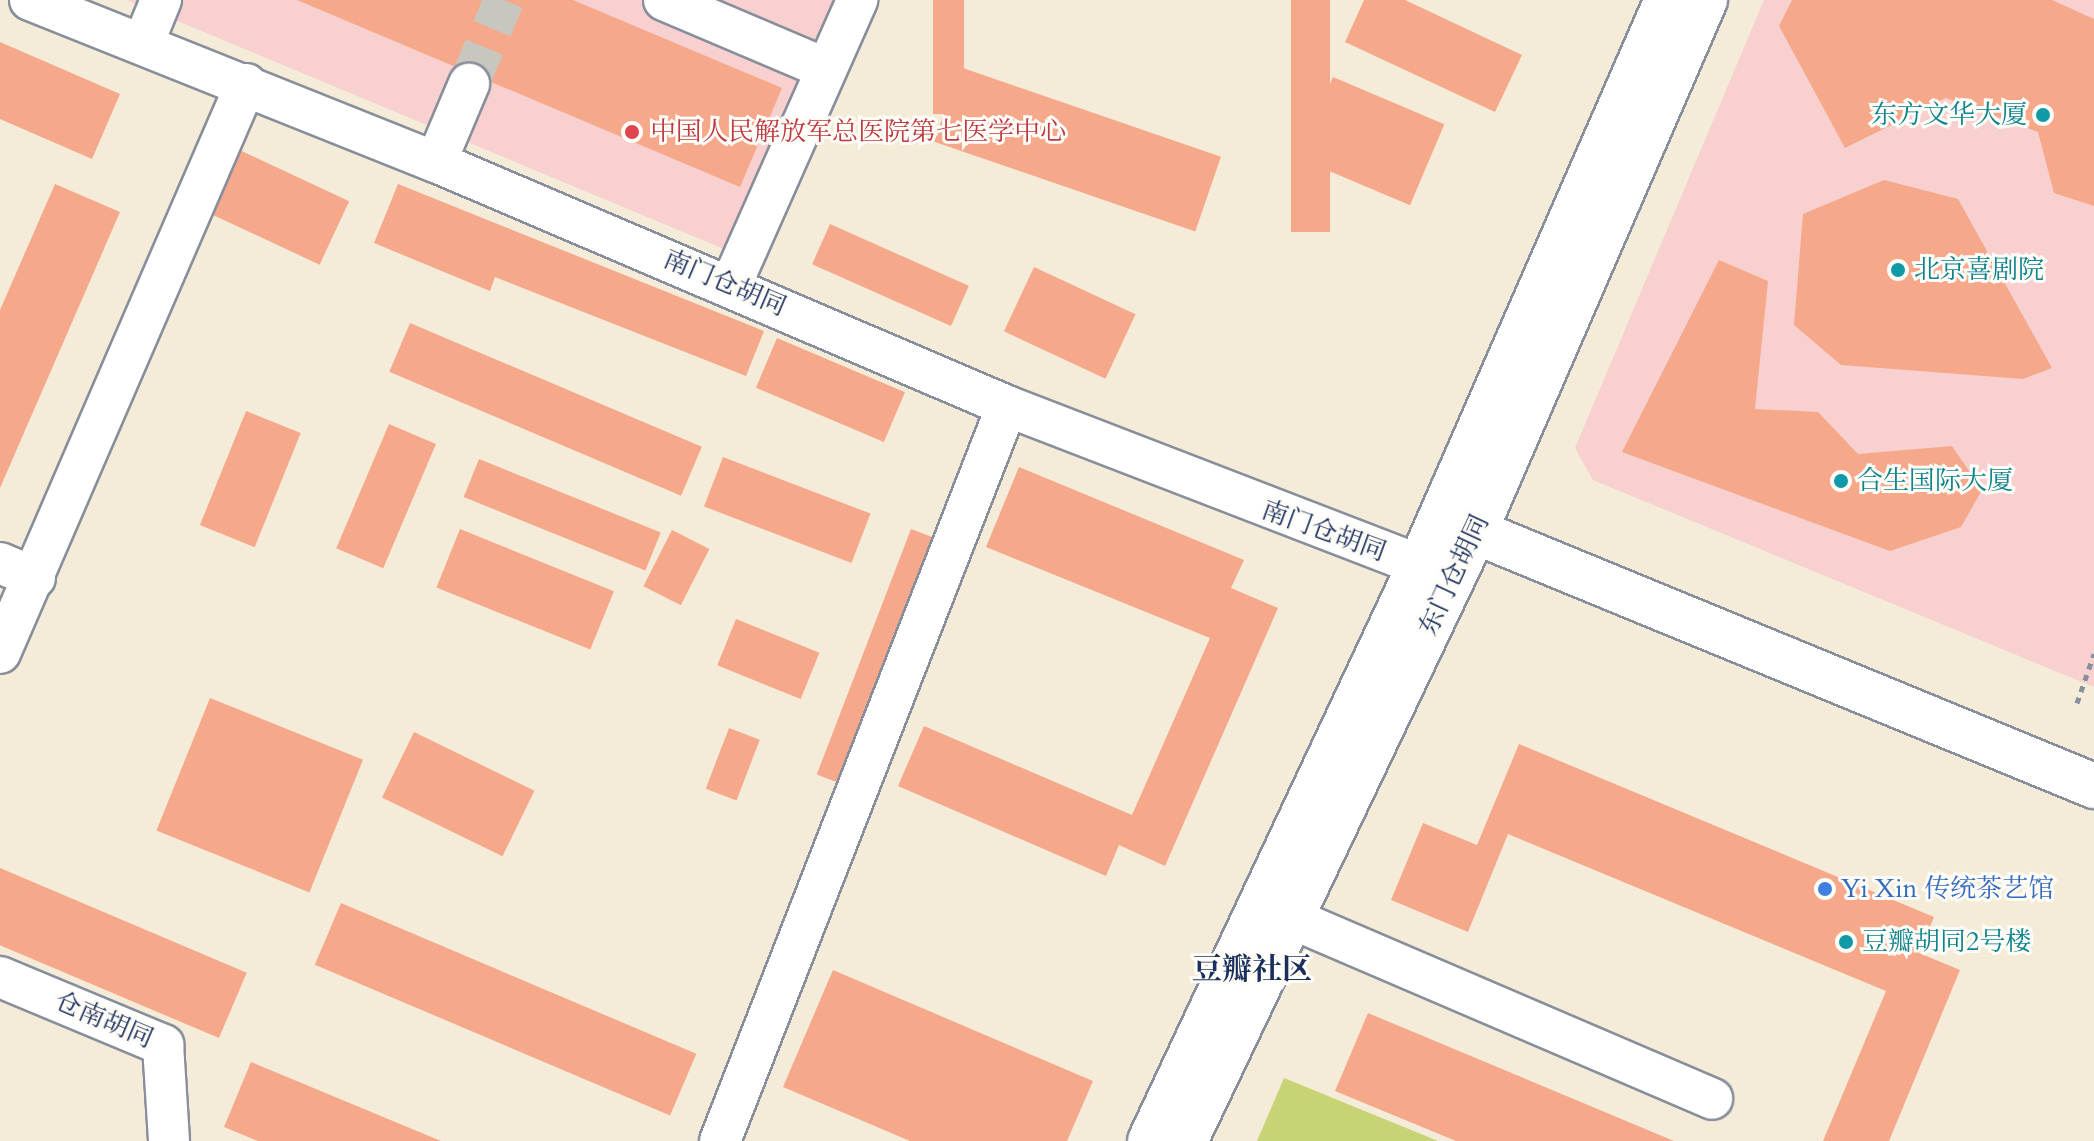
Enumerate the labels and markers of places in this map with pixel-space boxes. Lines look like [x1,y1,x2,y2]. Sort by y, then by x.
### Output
place label: 东方文华大厦 [1871,99,2027,131]
marker: 东方文华大厦 [2034,106,2052,124]
place label: 中国人民解放军总医院第七医学中心 [650,116,1066,148]
marker: 中国人民解放军总医院第七医学中心 [621,121,643,143]
place label: 北京喜剧院 [1914,254,2044,286]
marker: 北京喜剧院 [1889,261,1907,279]
place label: 合生国际大厦 [1857,465,2013,497]
marker: 合生国际大厦 [1832,472,1850,490]
place label: Yi Xin 传统茶艺馆 [1841,873,2054,905]
marker: Yi Xin 传统茶艺馆 [1816,880,1834,898]
place label: 豆瓣胡同2号楼 [1862,926,2031,958]
marker: 豆瓣胡同2号楼 [1837,933,1855,951]

